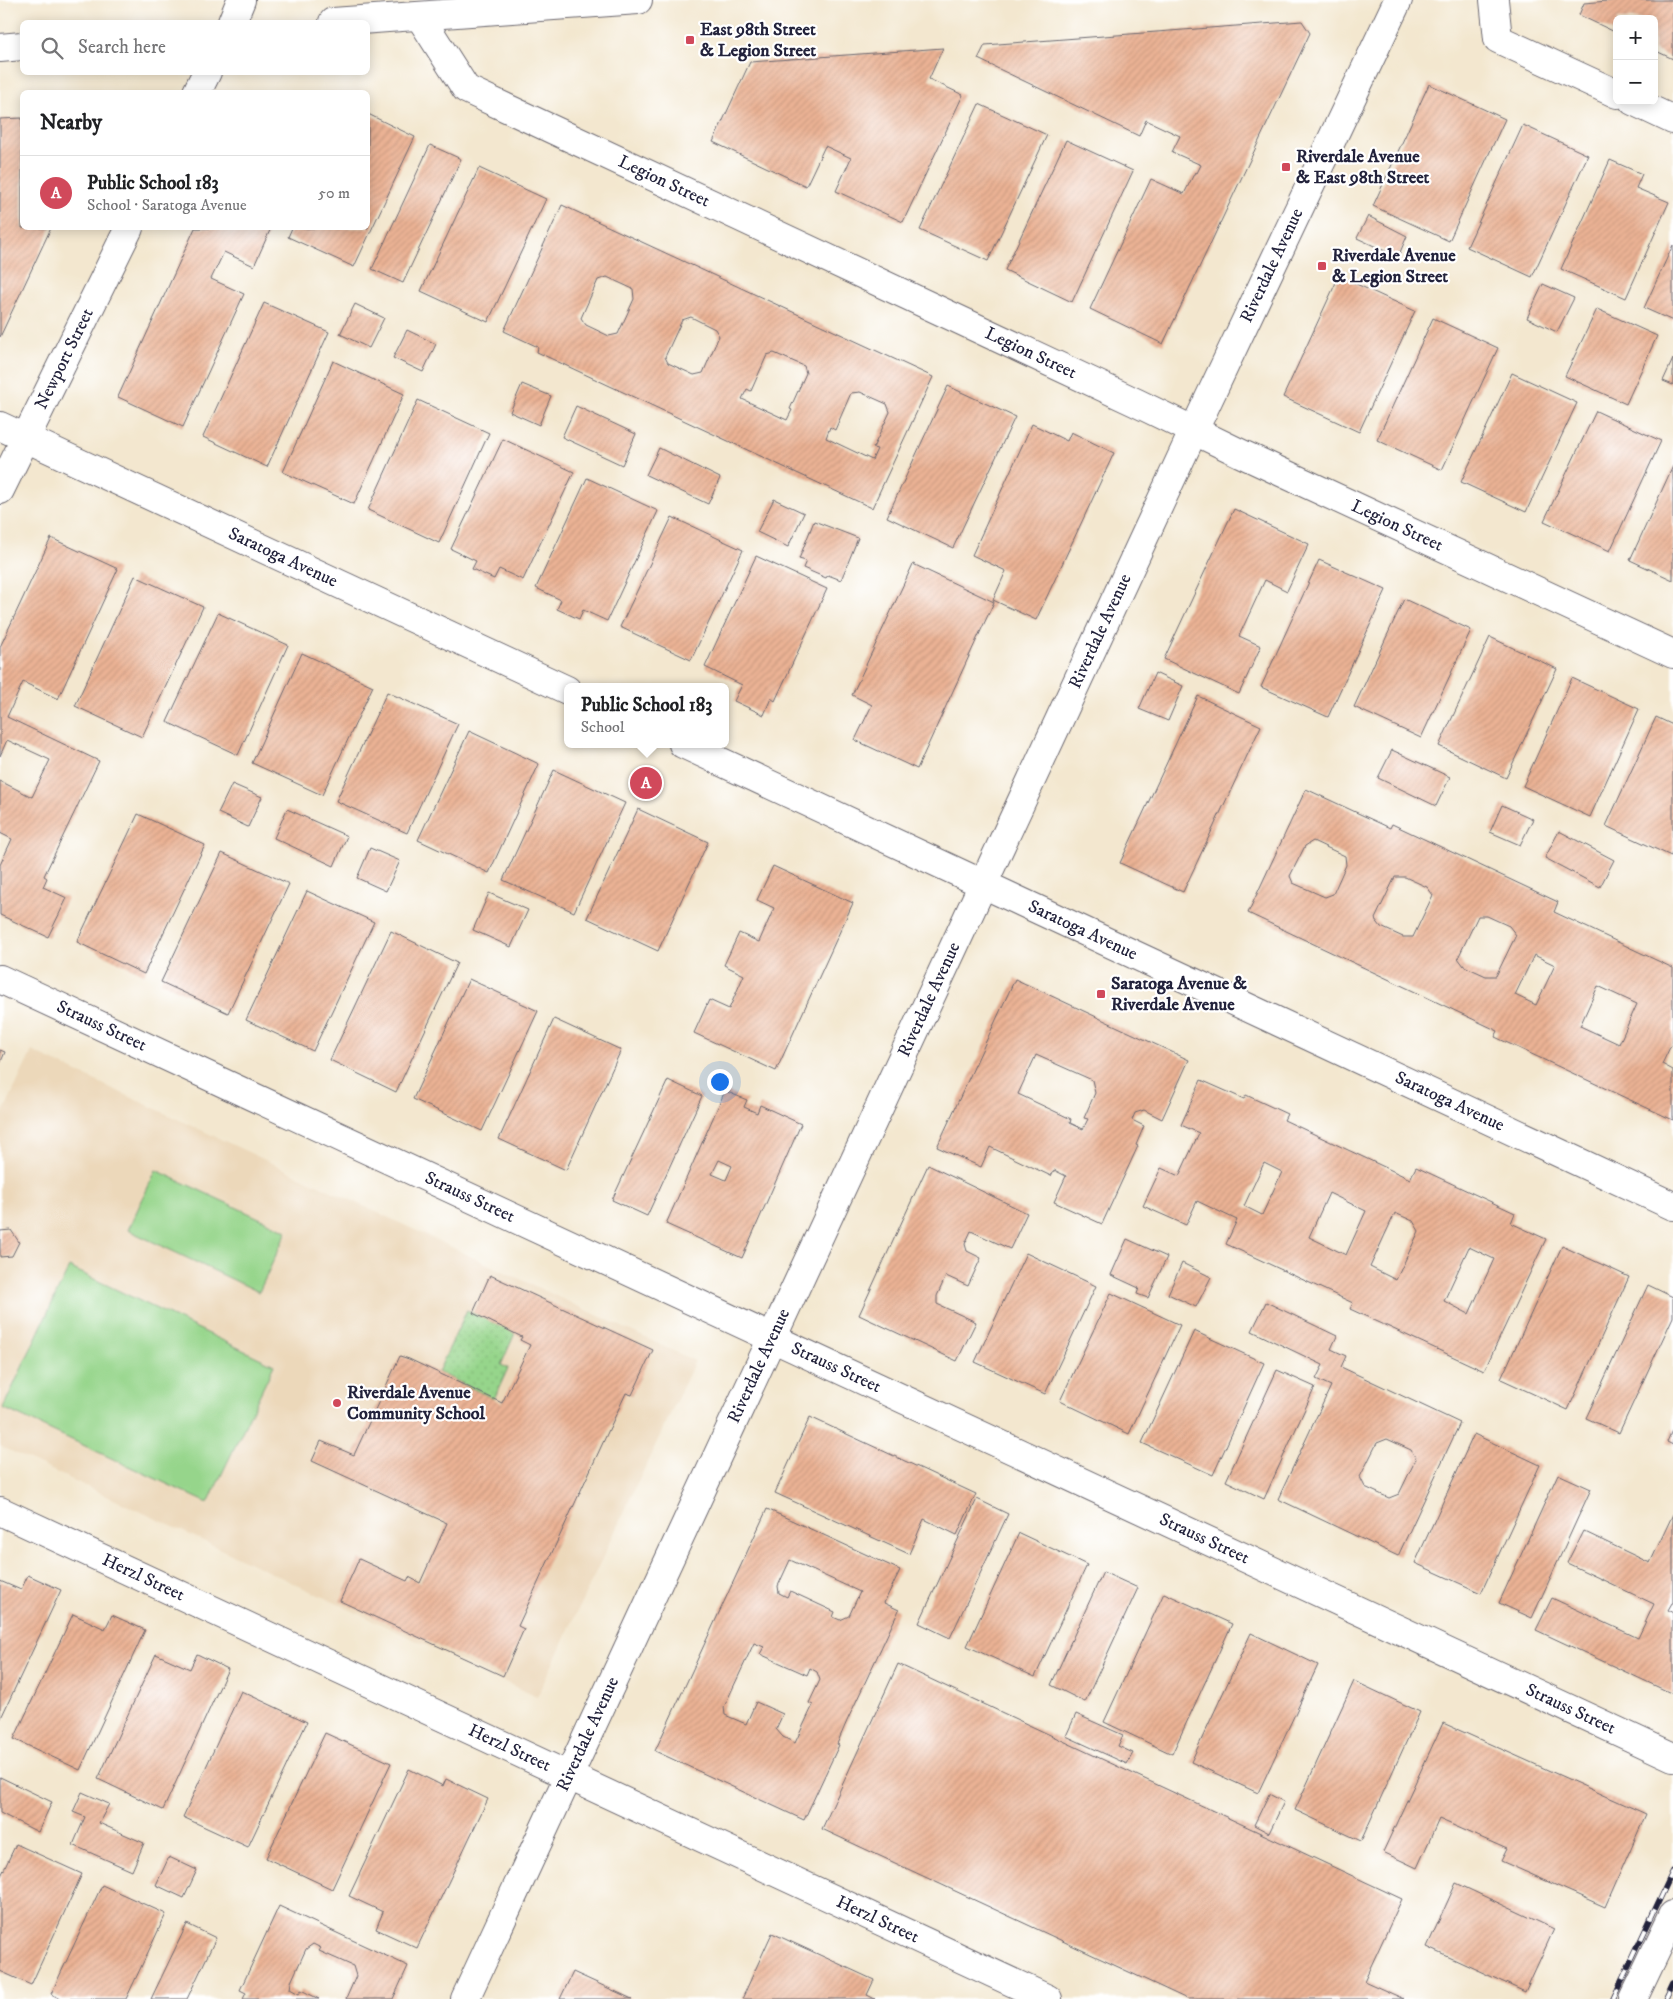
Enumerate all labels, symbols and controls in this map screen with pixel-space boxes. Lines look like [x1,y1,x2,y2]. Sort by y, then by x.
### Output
map controls [1613,15,1658,105]
button: + [1613,15,1658,60]
place label: East 98th Street & Legion Street [700,19,816,62]
search box [20,20,370,75]
icon: search [38,34,66,62]
marker: East 98th Street & Legion Street [684,34,696,46]
text: Search here [78,36,166,59]
button: − [1613,60,1658,105]
text: Nearby [40,110,102,136]
place label: Riverdale Avenue & East 98th Street [1296,146,1430,189]
street label: Legion Street [615,151,713,213]
marker: Riverdale Avenue & East 98th Street [1280,161,1292,173]
text: Public School 183 [87,172,219,195]
text: A [51,183,61,203]
text: 50 m [318,183,350,203]
text: School · Saratoga Avenue [87,195,247,215]
street label: Riverdale Avenue [1235,205,1308,326]
place label: Riverdale Avenue & Legion Street [1332,245,1456,288]
marker: Riverdale Avenue & Legion Street [1316,260,1328,272]
street label: Newport Street [30,305,99,413]
street label: Legion Street [982,322,1080,384]
street label: Legion Street [1348,495,1447,557]
street label: Saratoga Avenue [225,523,341,593]
street label: Riverdale Avenue [1064,571,1136,692]
popup [564,683,729,748]
text: Public School 183 [581,694,712,717]
text: School [581,717,625,737]
pin: A [630,764,662,802]
street label: Saratoga Avenue [1024,896,1141,965]
street label: Riverdale Avenue [893,939,965,1060]
place label: Saratoga Avenue & Riverdale Avenue [1111,973,1247,1016]
marker: Saratoga Avenue & Riverdale Avenue [1095,988,1107,1000]
street label: Strauss Street [53,996,150,1057]
street label: Saratoga Avenue [1391,1067,1508,1137]
your location [707,1069,733,1095]
street label: Strauss Street [421,1167,518,1228]
street label: Riverdale Avenue [723,1305,795,1427]
street label: Strauss Street [788,1337,885,1398]
place label: Riverdale Avenue Community School [347,1382,486,1425]
marker: Riverdale Avenue Community School [331,1397,343,1409]
street label: Strauss Street [1156,1509,1253,1569]
street label: Herzl Street [98,1549,188,1606]
street label: Riverdale Avenue [552,1673,624,1795]
street label: Strauss Street [1522,1679,1619,1740]
street label: Herzl Street [465,1720,555,1777]
street label: Herzl Street [833,1891,923,1948]

